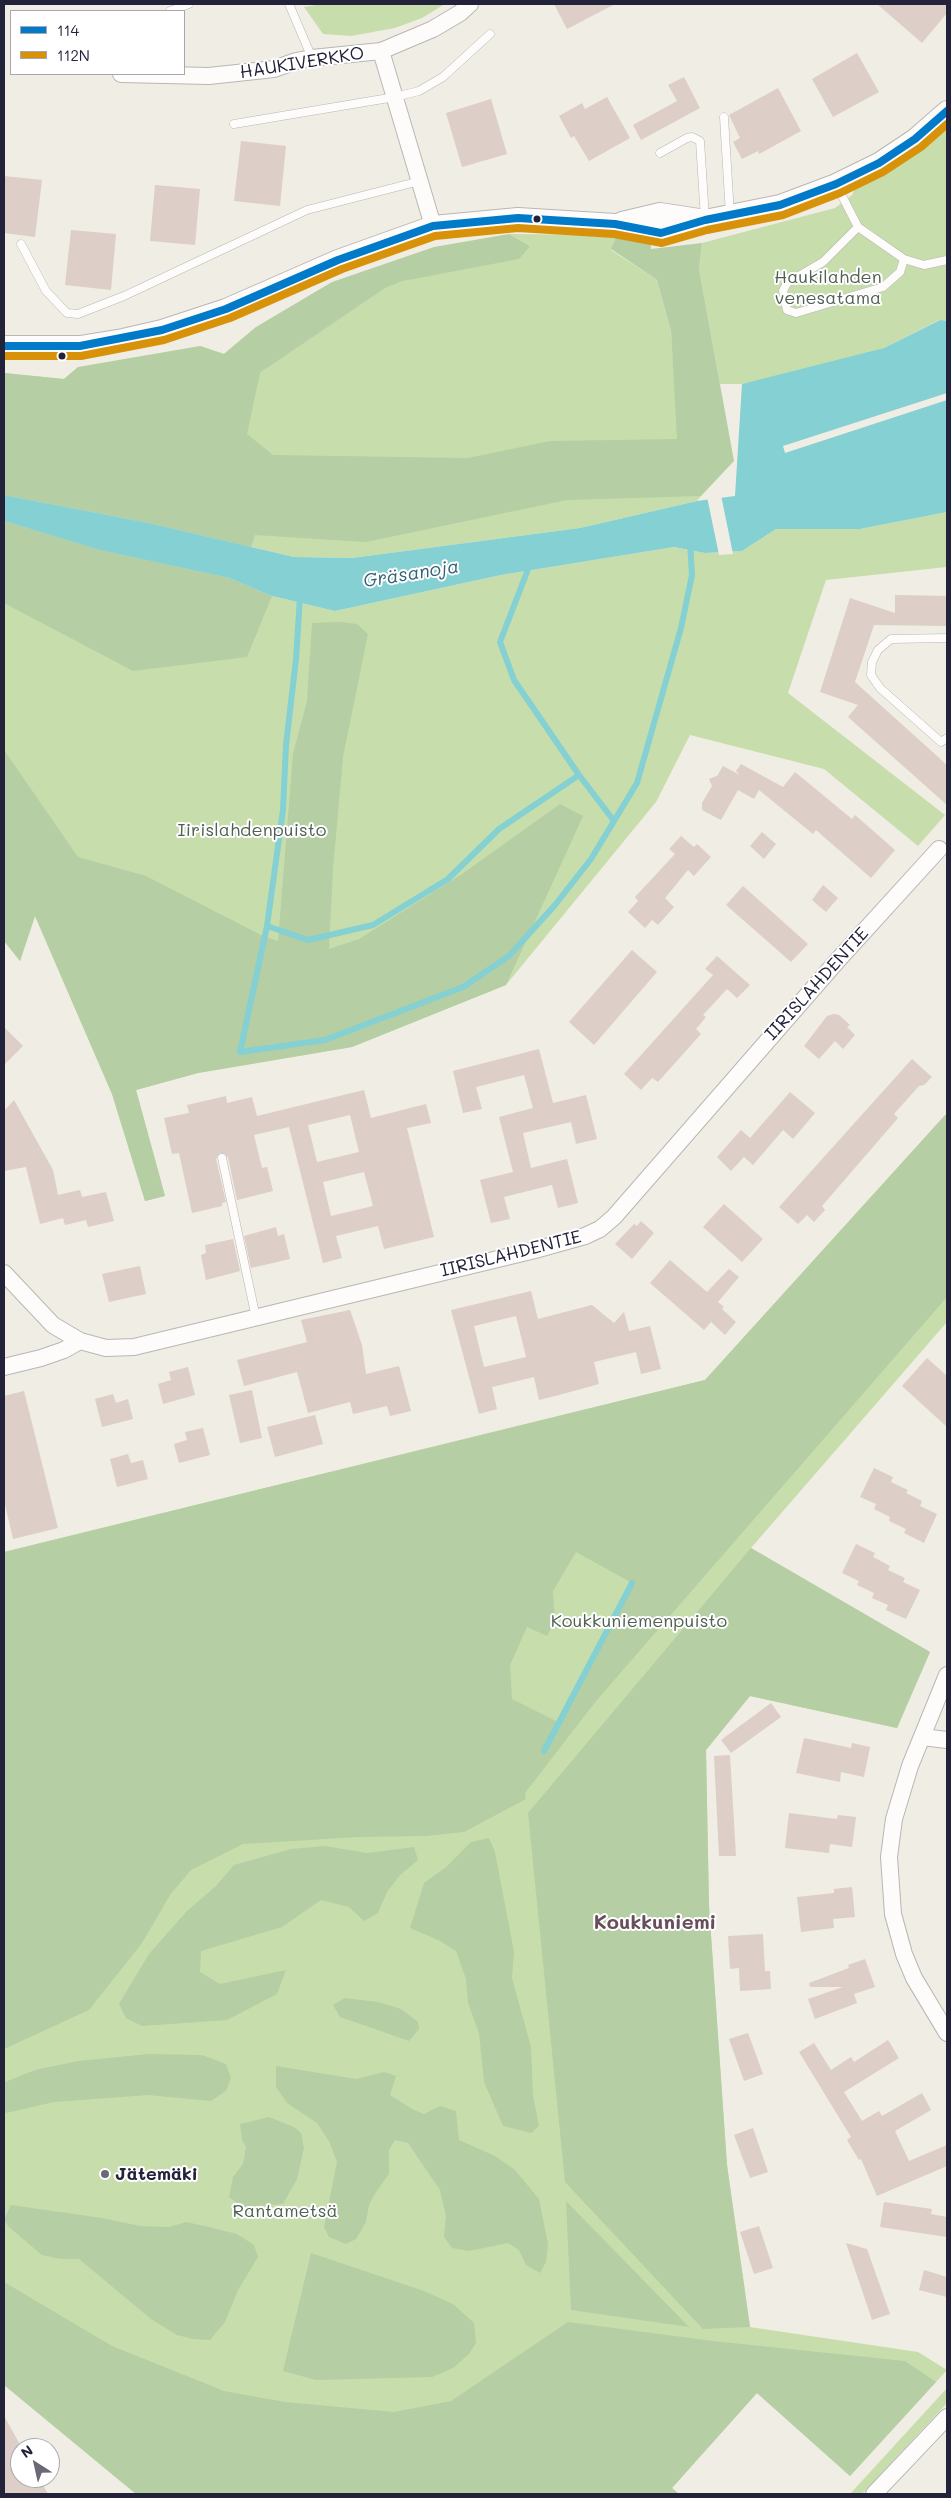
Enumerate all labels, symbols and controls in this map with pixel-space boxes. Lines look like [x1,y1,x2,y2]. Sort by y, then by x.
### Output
legend [10,10,185,75]
text: 114 [57,20,79,40]
street label: HAUKIVERKKO [238,43,366,83]
text: 112N [57,45,90,65]
unlabelled marker [532,214,542,224]
park label: Haukilahden venesatama [774,266,882,308]
unlabelled marker [57,351,67,361]
water label: Gräsanoja [362,555,460,593]
park label: Iirislahdenpuisto [178,819,326,841]
street label: IIRISLAHDENTIE [761,923,873,1045]
street label: IIRISLAHDENTIE [438,1226,584,1282]
park label: Koukkuniemenpuisto [551,1610,727,1632]
district label: Koukkuniemi [594,1911,716,1935]
place label: Jätemäki [115,2163,198,2185]
marker: Jätemäki [99,2168,111,2180]
park label: Rantametsä [232,2200,338,2222]
north arrow [10,2438,60,2488]
text: N [17,2440,36,2462]

